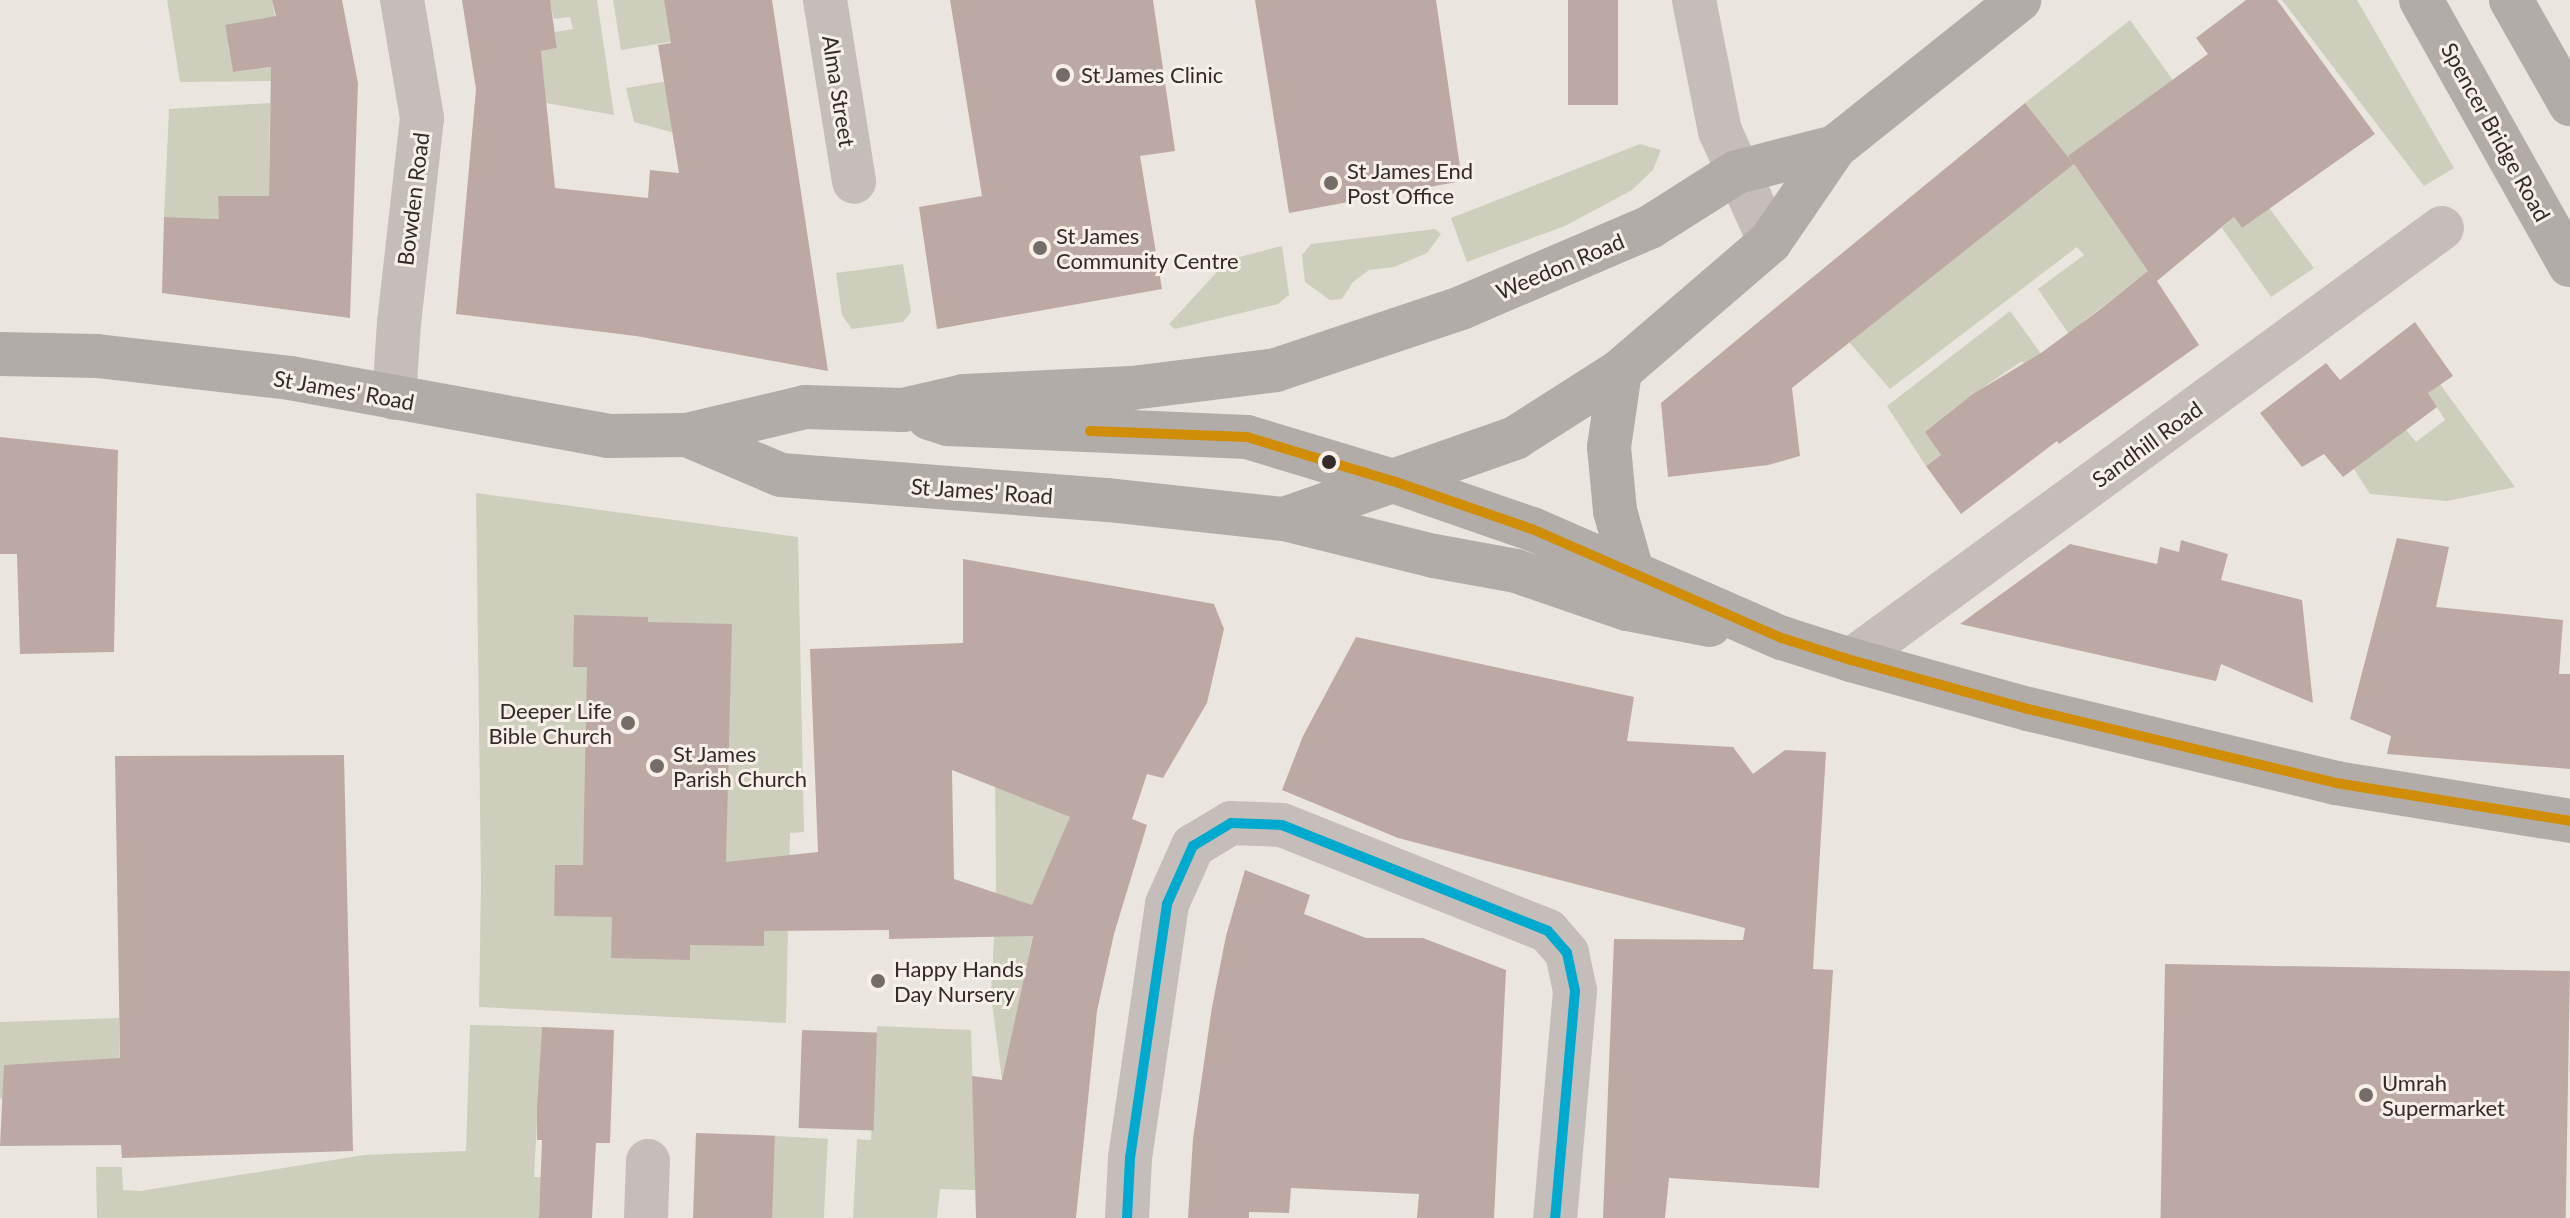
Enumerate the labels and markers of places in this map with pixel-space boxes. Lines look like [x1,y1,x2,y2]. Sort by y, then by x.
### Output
place label: St James Clinic [1081,62,1224,88]
marker: St James Clinic [1052,64,1074,86]
place label: St James End Post Office [1347,157,1474,208]
marker: St James End Post Office [1322,174,1340,192]
place label: St James Community Centre [1056,222,1239,274]
marker: St James Community Centre [1031,239,1049,257]
unlabelled marker [1321,454,1337,470]
place label: Deeper Life Bible Church [488,697,612,748]
marker: Deeper Life Bible Church [619,714,637,732]
place label: St James Parish Church [673,740,807,792]
marker: St James Parish Church [648,757,666,775]
place label: Happy Hands Day Nursery [894,955,1024,1006]
marker: Happy Hands Day Nursery [869,972,887,990]
place label: Umrah Supermarket [2382,1069,2505,1120]
marker: Umrah Supermarket [2357,1086,2375,1104]

